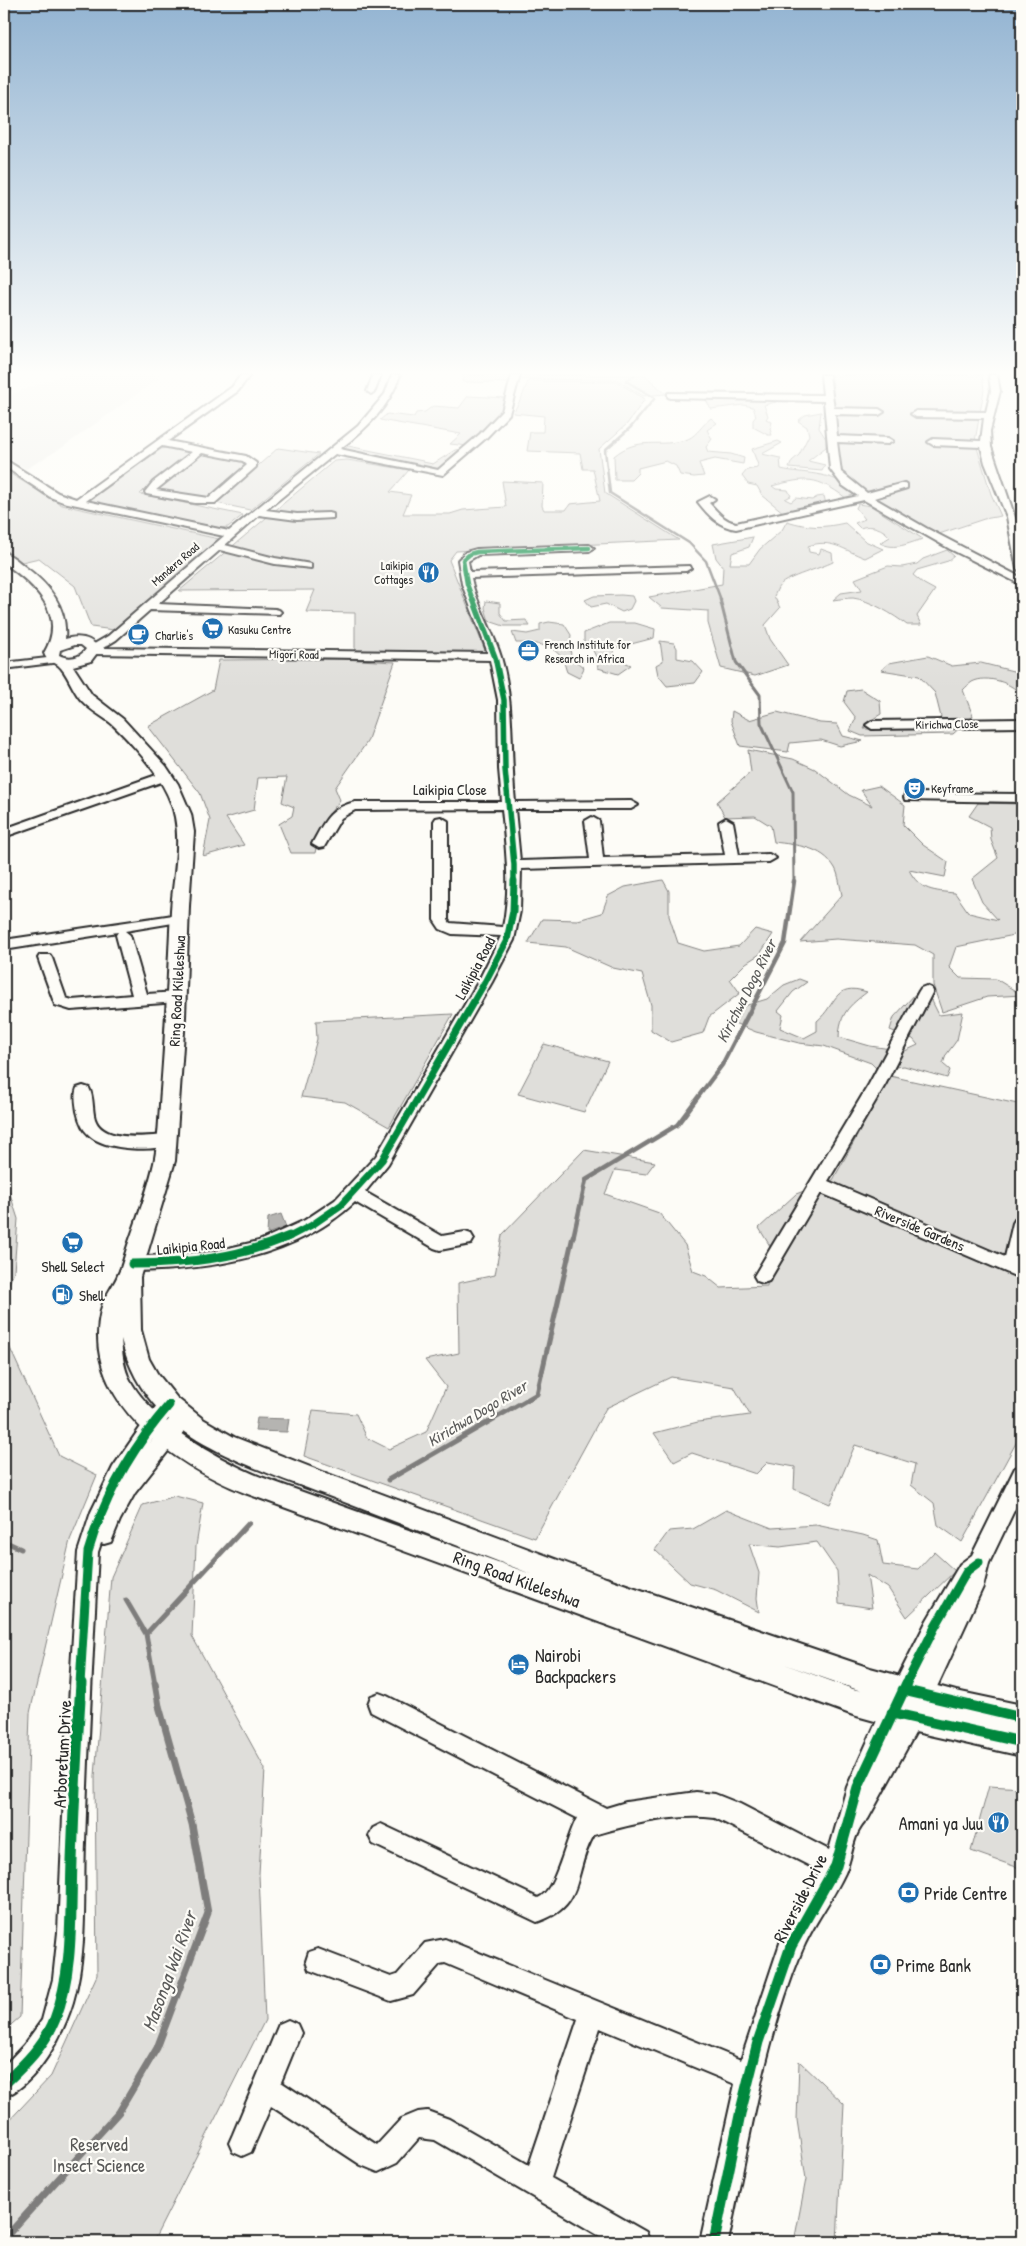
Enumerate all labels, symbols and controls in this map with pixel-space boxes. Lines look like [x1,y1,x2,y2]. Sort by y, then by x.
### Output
street label: Mandera Road [147,538,203,590]
place label: Laikipia Cottages [374,557,413,588]
restaurant icon: Laikipia Cottages [417,560,441,584]
supermarket icon: Kasuku Centre [200,617,224,641]
place label: Kasuku Centre [228,621,291,638]
cafe icon: Charlie's [127,623,151,647]
place label: Charlie's [155,627,194,644]
place label: French Institute for Research in Africa [544,636,631,667]
office icon: French Institute for Research in Africa [517,639,541,663]
street label: Migori Road [269,645,319,663]
street label: Kirichwa Close [915,715,979,733]
theatre icon: Keyframe [903,776,927,800]
street label: Laikipia Close [413,779,487,800]
place label: Keyframe [931,780,974,797]
street label: Laikipia Road [450,933,500,1003]
water label: Kirichwa Dogo River [711,934,782,1046]
street label: Ring Road Kileleshwa [164,935,190,1047]
street label: Riverside Gardens [872,1200,968,1256]
supermarket icon: Shell Select [61,1231,85,1255]
street label: Laikipia Road [156,1232,226,1260]
place label: Shell Select [42,1256,105,1277]
fuel station icon: Shell [51,1283,75,1307]
place label: Shell [79,1285,105,1306]
water label: Kirichwa Dogo River [423,1374,533,1452]
street label: Ring Road Kileleshwa [450,1544,584,1614]
place label: Nairobi Backpackers [535,1643,616,1689]
hotel icon: Nairobi Backpackers [507,1653,531,1677]
street label: Arboretum Drive [47,1699,77,1809]
place label: Amani ya Juu [899,1811,983,1836]
restaurant icon: Amani ya Juu [987,1811,1011,1835]
street label: Riverside Drive [767,1849,833,1947]
bank icon: Pride Centre [896,1881,920,1905]
place label: Pride Centre [924,1881,1007,1906]
water label: Masonga Wai River [135,1905,204,2035]
bank icon: Prime Bank [868,1953,892,1977]
place label: Prime Bank [896,1953,971,1978]
park label: Reserved Insect Science [53,2132,145,2178]

